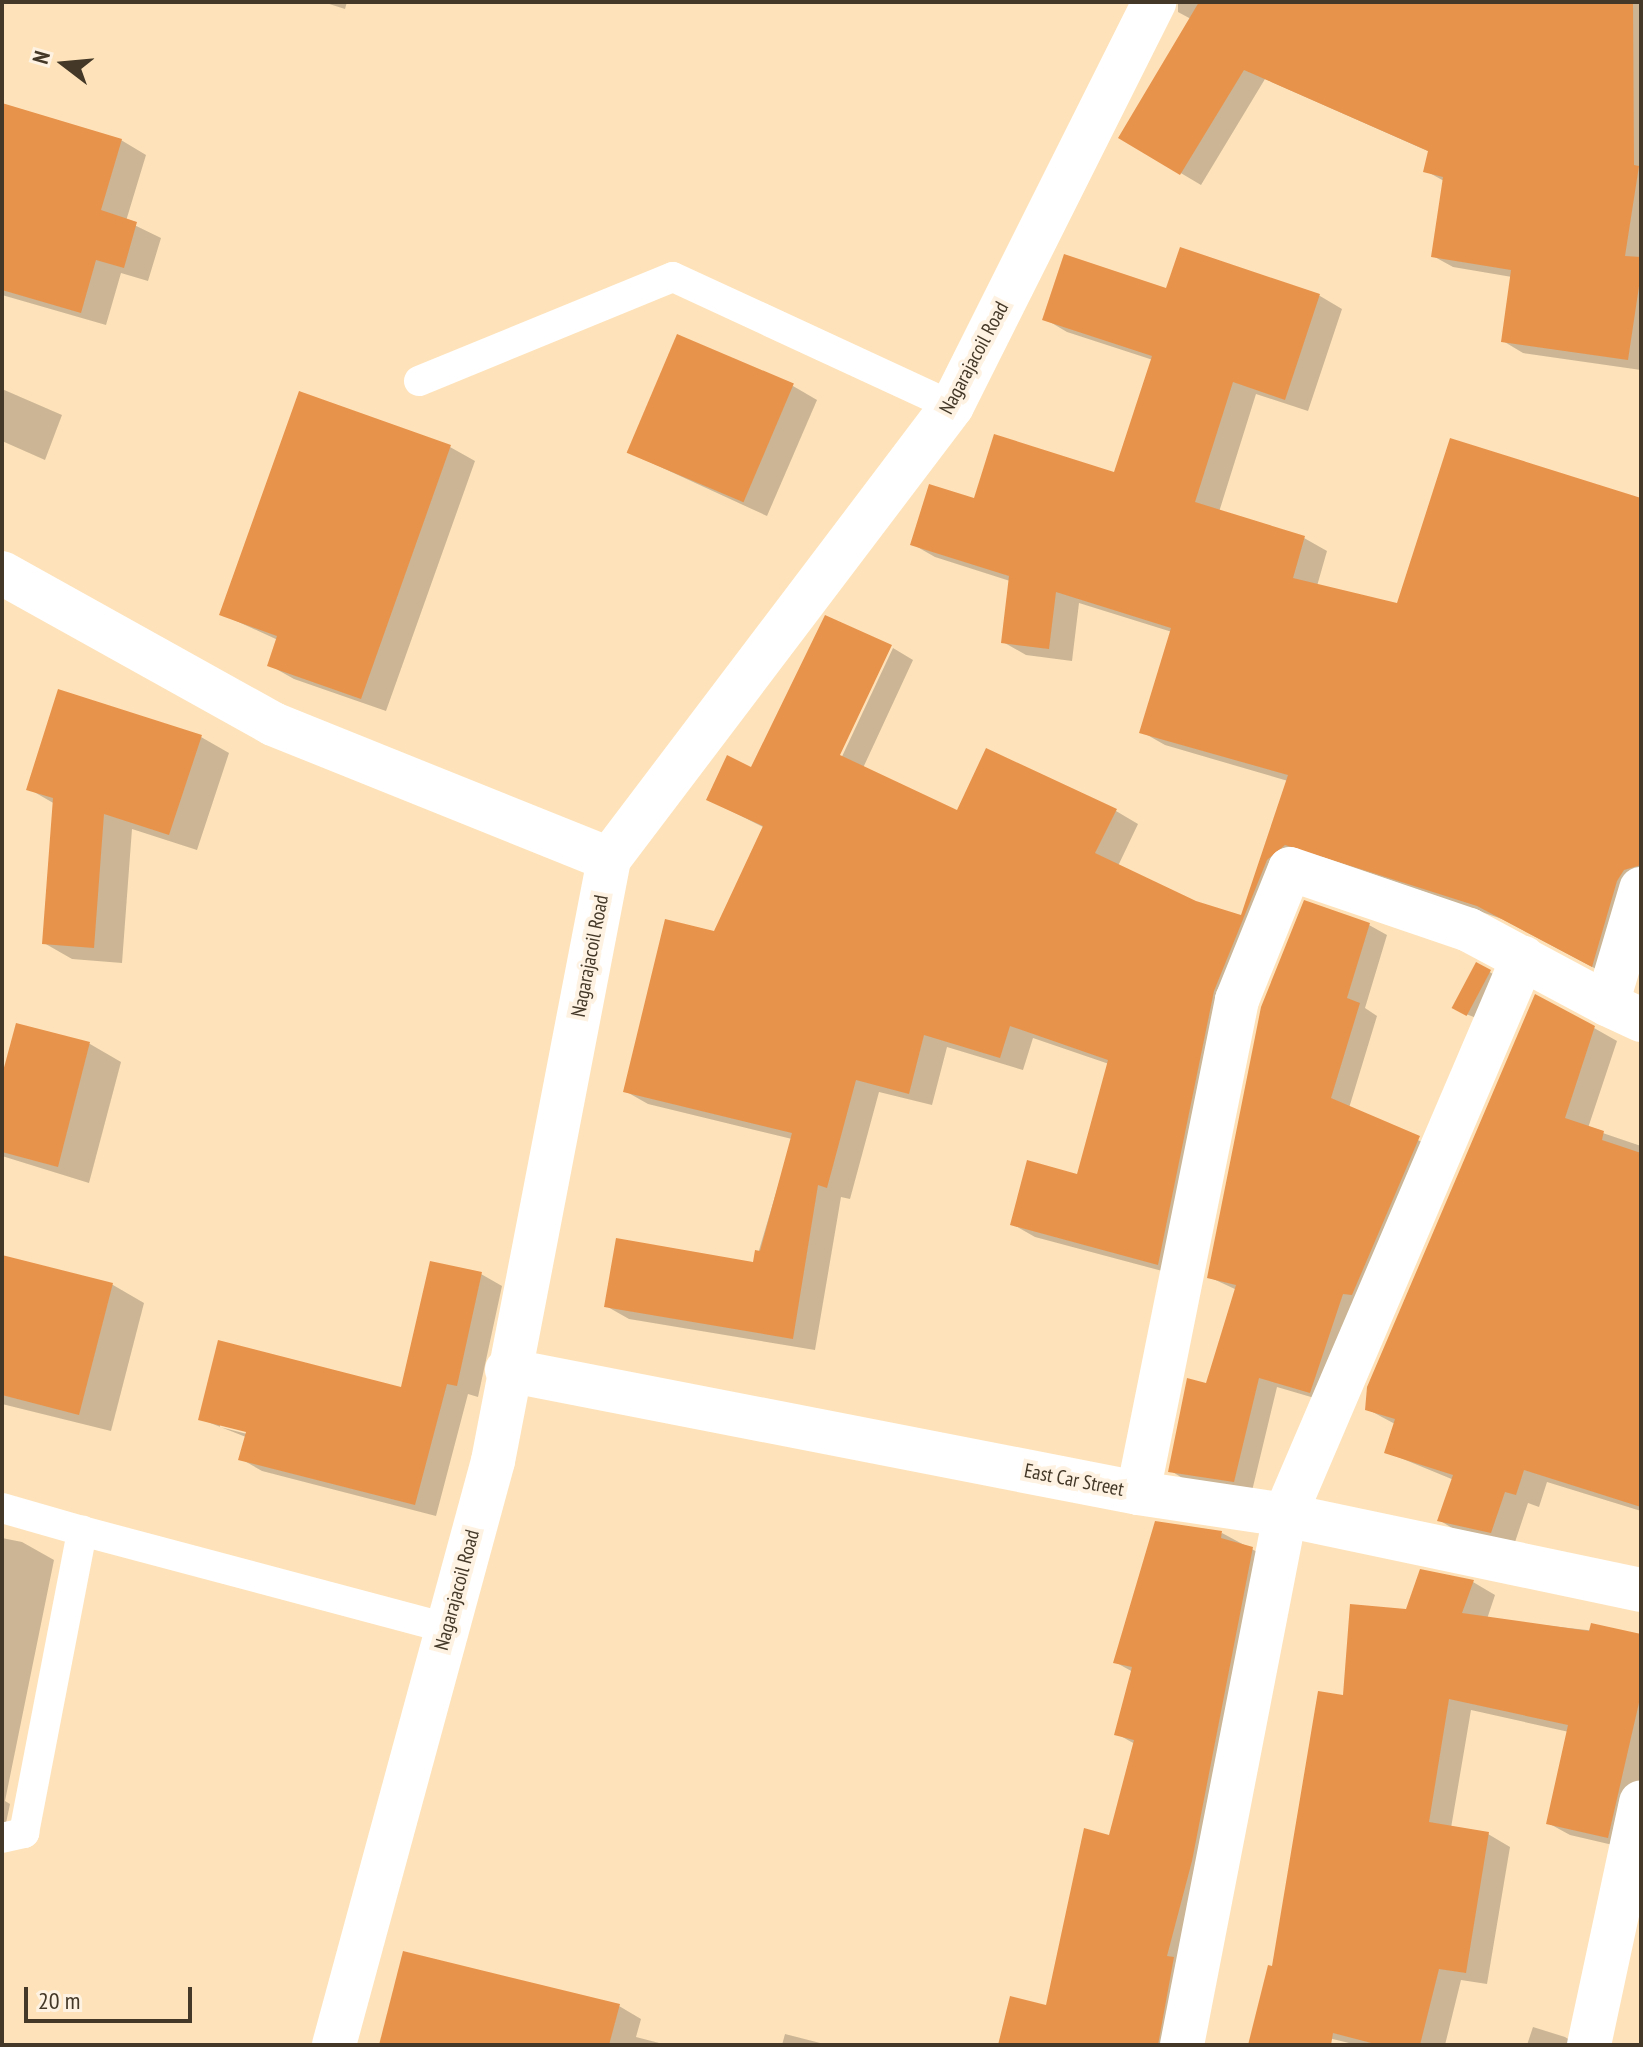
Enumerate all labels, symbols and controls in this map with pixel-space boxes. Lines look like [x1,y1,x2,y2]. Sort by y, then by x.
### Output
north arrow [24,24,104,104]
text: N [26,48,56,67]
street label: Nagarajacoil Road [934,298,1014,418]
street label: Nagarajacoil Road [566,893,614,1019]
street label: East Car Street [1022,1459,1126,1501]
street label: Nagarajacoil Road [429,1527,485,1653]
scale bar [28,1971,196,2021]
text: 20 m [38,1985,80,2016]

